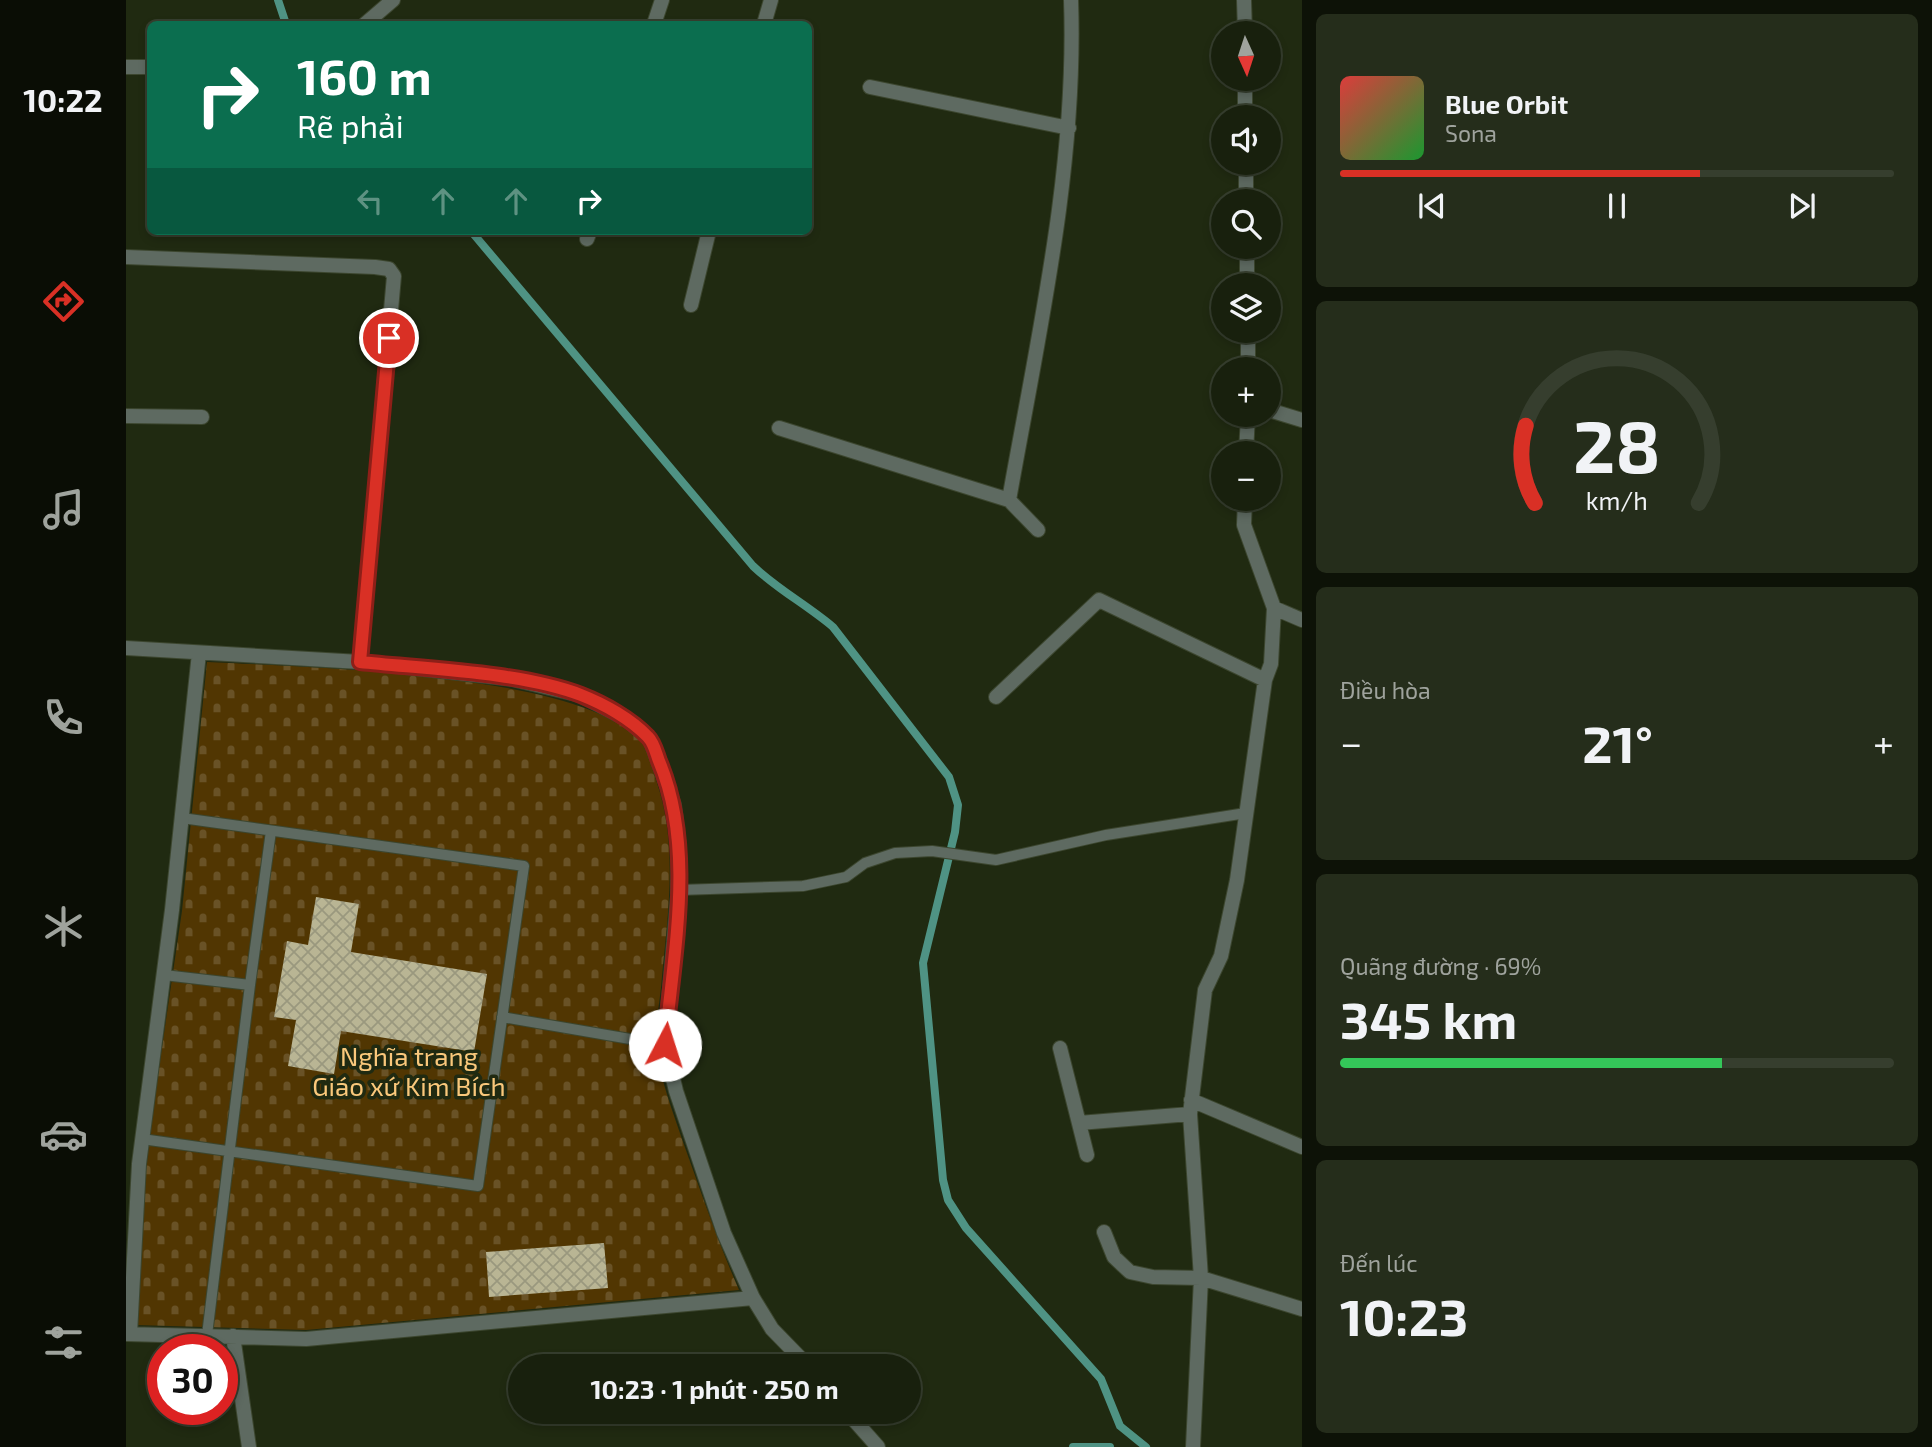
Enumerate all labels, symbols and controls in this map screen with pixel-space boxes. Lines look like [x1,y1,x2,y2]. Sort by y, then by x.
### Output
north arrow [1211,21,1281,91]
map controls [1211,21,1281,511]
text: 160 m [297,46,432,105]
icon: right [182,49,273,140]
text: 10:22 [23,80,103,118]
text: Blue Orbit [1445,88,1568,119]
button: sound [1211,105,1281,175]
text: Rẽ phải [297,106,404,144]
text: Sona [1445,119,1497,147]
icon: left [351,182,389,220]
icon: ahead [424,182,462,220]
icon: ahead [497,182,535,220]
icon: right [570,182,608,220]
icon: previous [1413,187,1451,225]
icon: pause [1598,187,1636,225]
icon: next [1783,187,1821,225]
button: search [1211,189,1281,259]
button: layers [1211,273,1281,343]
icon: directions [39,277,88,326]
pin [359,308,419,368]
icon: arrive [370,319,408,357]
button: + [1211,357,1281,427]
text: 28 [1573,400,1661,488]
button: − [1211,441,1281,511]
icon: music [39,485,88,534]
text: km/h [1586,485,1648,515]
text: Điều hòa [1340,676,1431,704]
icon: phone [39,693,88,742]
text: 21° [1582,711,1653,773]
text: − [1340,719,1362,765]
text: + [1873,719,1894,765]
icon: climate [39,902,88,951]
text: Quãng đường · 69% [1340,952,1541,980]
text: 345 km [1340,987,1517,1049]
position arrow [628,1008,702,1082]
park label: Nghĩa trang Giáo xứ Kim Bích [312,1040,506,1101]
icon: car [39,1110,88,1159]
text: Đến lúc [1340,1249,1417,1277]
text: 10:23 [1340,1284,1468,1346]
icon: filters [39,1318,88,1367]
speed limit sign: 30 [147,1334,238,1425]
text: 10:23 · 1 phút · 250 m [590,1373,839,1404]

